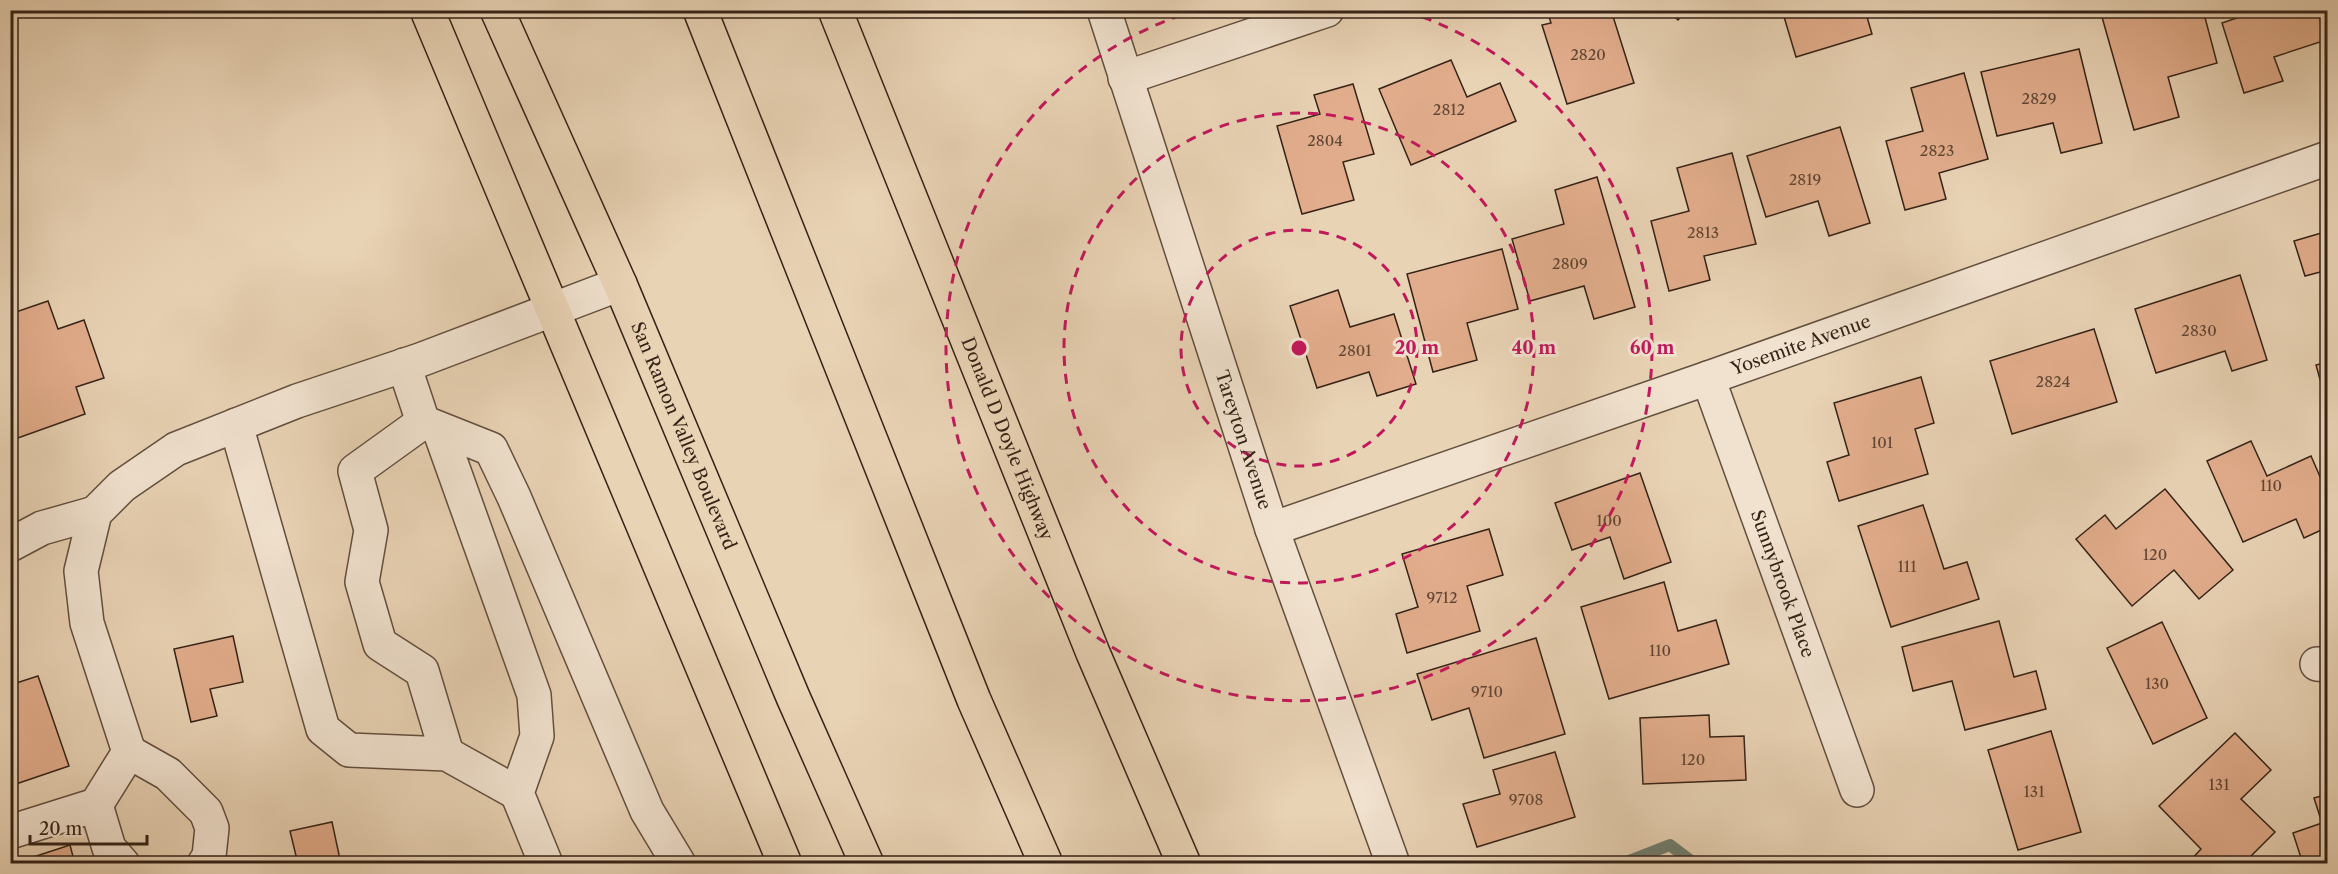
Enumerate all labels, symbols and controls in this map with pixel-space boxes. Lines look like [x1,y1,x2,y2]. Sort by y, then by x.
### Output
house number: 2820 [1570,45,1606,64]
house number: 2829 [2022,89,2056,108]
house number: 2812 [1433,100,1465,119]
house number: 2804 [1307,131,1343,150]
house number: 2823 [1920,141,1954,160]
house number: 2819 [1789,170,1821,189]
house number: 2813 [1687,223,1719,242]
house number: 2809 [1552,254,1588,273]
street label: Yosemite Avenue [1727,310,1874,380]
street label: San Ramon Valley Boulevard [626,319,741,553]
house number: 2830 [2181,321,2217,340]
street label: Donald D Doyle Highway [956,334,1058,544]
text: 20 m [1395,337,1439,359]
text: 40 m [1512,337,1556,359]
text: 60 m [1630,337,1674,359]
centre of rings [1289,338,1309,358]
house number: 2801 [1338,341,1372,360]
street label: Tareyton Avenue [1210,368,1276,512]
house number: 2824 [2036,372,2070,391]
house number: 101 [1871,433,1894,452]
house number: 110 [2260,476,2282,495]
street label: Sunnybrook Place [1746,507,1819,661]
house number: 100 [1596,511,1622,530]
house number: 120 [2143,545,2167,564]
house number: 111 [1898,557,1917,576]
house number: 9712 [1426,588,1458,607]
house number: 110 [1649,641,1671,660]
house number: 130 [2145,674,2169,693]
house number: 9710 [1471,682,1503,701]
house number: 120 [1681,750,1705,769]
house number: 131 [2209,775,2230,794]
house number: 131 [2024,782,2045,801]
house number: 9708 [1509,790,1543,809]
scale bar [30,808,147,846]
text: 20 m [39,818,83,840]

